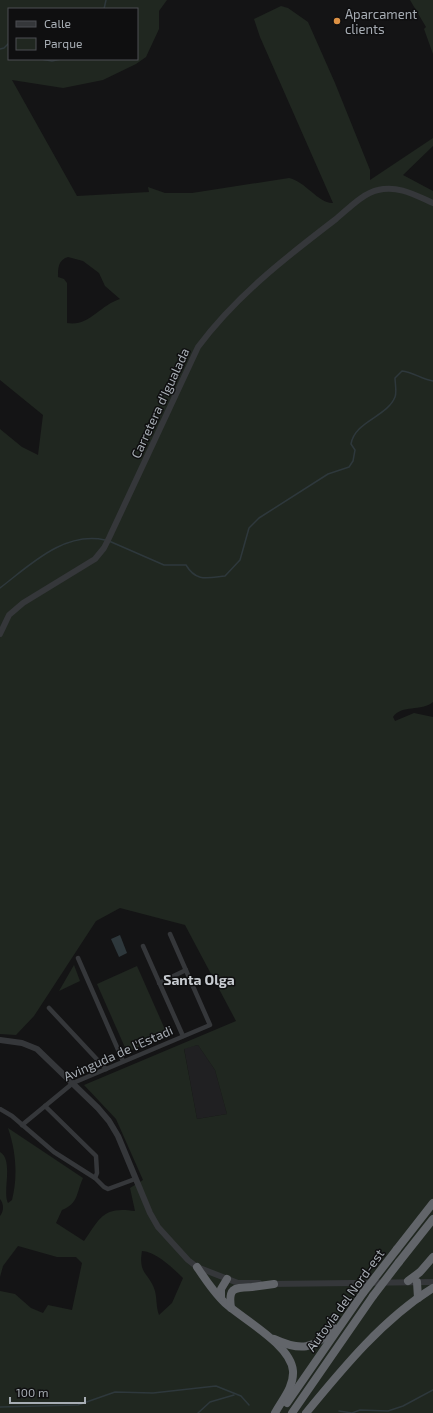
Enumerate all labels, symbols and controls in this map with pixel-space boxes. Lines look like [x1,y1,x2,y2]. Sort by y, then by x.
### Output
place label: Aparcament clients [345,6,417,37]
legend [8,8,138,60]
text: Calle [44,16,71,30]
marker: Aparcament clients [332,16,342,26]
text: Parque [44,36,82,50]
street label: Carretera d'Igualada [127,345,193,461]
district label: Santa Olga [163,971,235,988]
street label: Avinguda de l'Estadi [61,1022,175,1084]
street label: Autovia del Nord-est [303,1246,387,1354]
scale bar [10,1379,85,1405]
text: 100 m [16,1385,48,1399]

